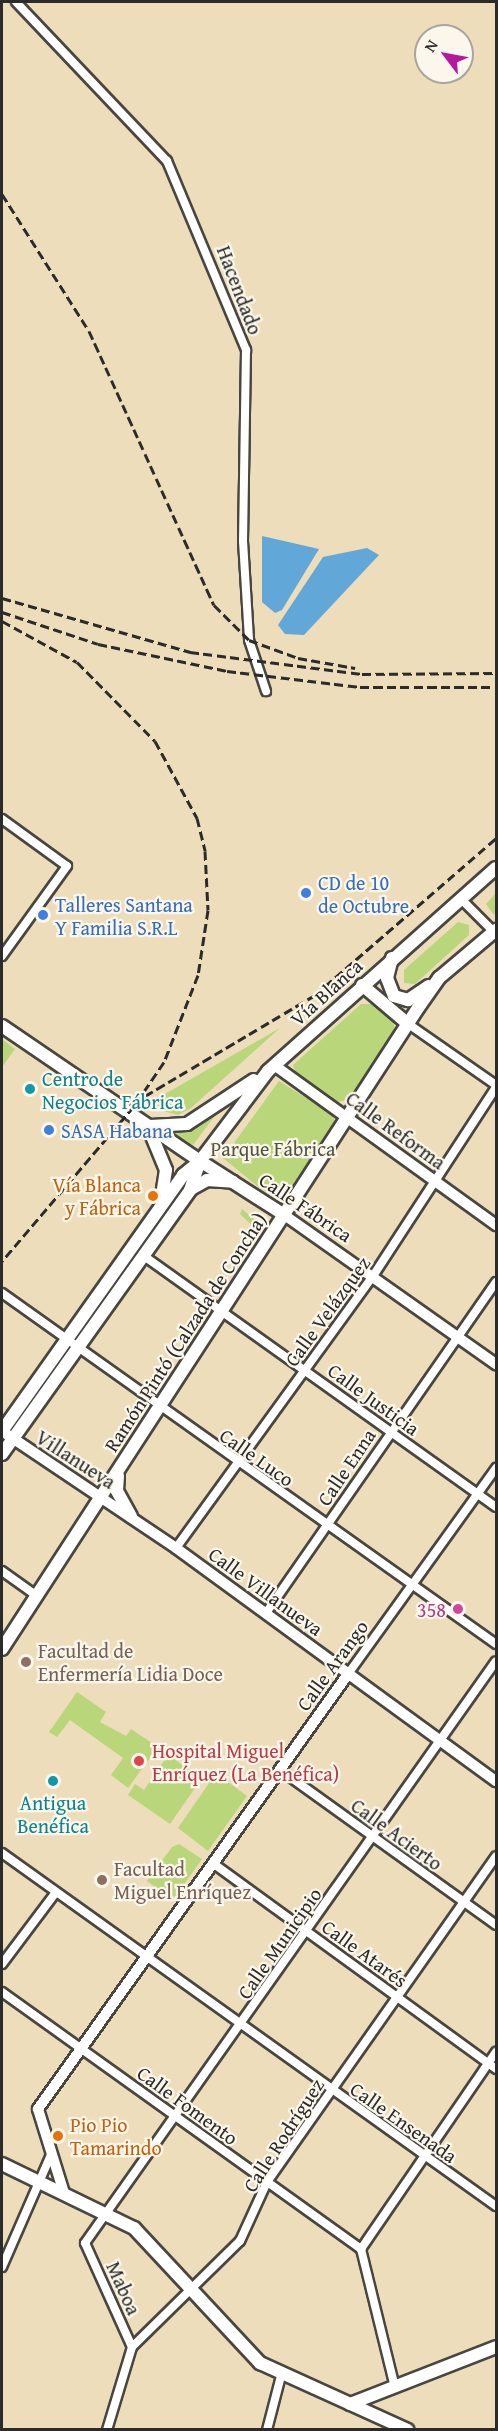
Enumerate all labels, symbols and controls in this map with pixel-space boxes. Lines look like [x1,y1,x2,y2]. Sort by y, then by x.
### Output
north arrow [414,24,474,84]
text: N [417,35,443,56]
street label: Hacendado [212,242,268,338]
place label: CD de 10 de Octubre [318,870,409,917]
marker: CD de 10 de Octubre [299,886,313,900]
place label: Talleres Santana Y Familia S.R.L [55,892,193,939]
marker: Talleres Santana Y Familia S.R.L [36,908,50,922]
street label: Vía Blanca [285,953,367,1031]
place label: Centro de Negocios Fábrica [42,1066,183,1113]
marker: Centro de Negocios Fábrica [23,1082,37,1096]
street label: Calle Reforma [342,1086,450,1174]
place label: SASA Habana [61,1118,172,1142]
marker: SASA Habana [42,1123,56,1137]
park label: Parque Fábrica [210,1136,336,1160]
street label: Calle Fábrica [255,1167,357,1247]
place label: Vía Blanca y Fábrica [52,1172,141,1219]
marker: Vía Blanca y Fábrica [146,1189,160,1203]
street label: Ramón Pintó (Calzada de Concha) [99,1208,271,1456]
street label: Calle Velázquez [279,1251,375,1371]
street label: Calle Justicia [324,1358,424,1440]
street label: Calle Luco [215,1423,299,1491]
street label: Villanueva [32,1424,120,1494]
street label: Calle Enna [312,1424,380,1510]
street label: Calle Villanueva [204,1542,328,1640]
place label: 358 [417,1597,446,1621]
marker: 358 [451,1602,465,1616]
street label: Calle Arango [291,1615,373,1715]
place label: Facultad de Enfermería Lidia Doce [38,1638,223,1685]
marker: Facultad de Enfermería Lidia Doce [19,1655,33,1669]
place label: Hospital Miguel Enríquez (La Benéfica) [152,1738,339,1785]
marker: Hospital Miguel Enríquez (La Benéfica) [130,1752,148,1770]
marker: Antigua Benéfica [46,1774,60,1788]
place label: Antigua Benéfica [17,1790,89,1837]
street label: Calle Acierto [347,1793,447,1875]
place label: Facultad Miguel Enríquez [114,1856,251,1903]
marker: Facultad Miguel Enríquez [95,1873,109,1887]
street label: Calle Municipio [232,1883,326,2003]
street label: Calle Atarés [318,1914,412,1992]
street label: Calle Fomento [133,2060,243,2150]
street label: Calle Rodríguez [237,2074,329,2196]
street label: Calle Ensenada [346,2076,462,2168]
place label: Pio Pio Tamarindo [70,2112,162,2159]
marker: Pio Pio Tamarindo [51,2129,65,2143]
street label: Maboa [102,2258,146,2318]

